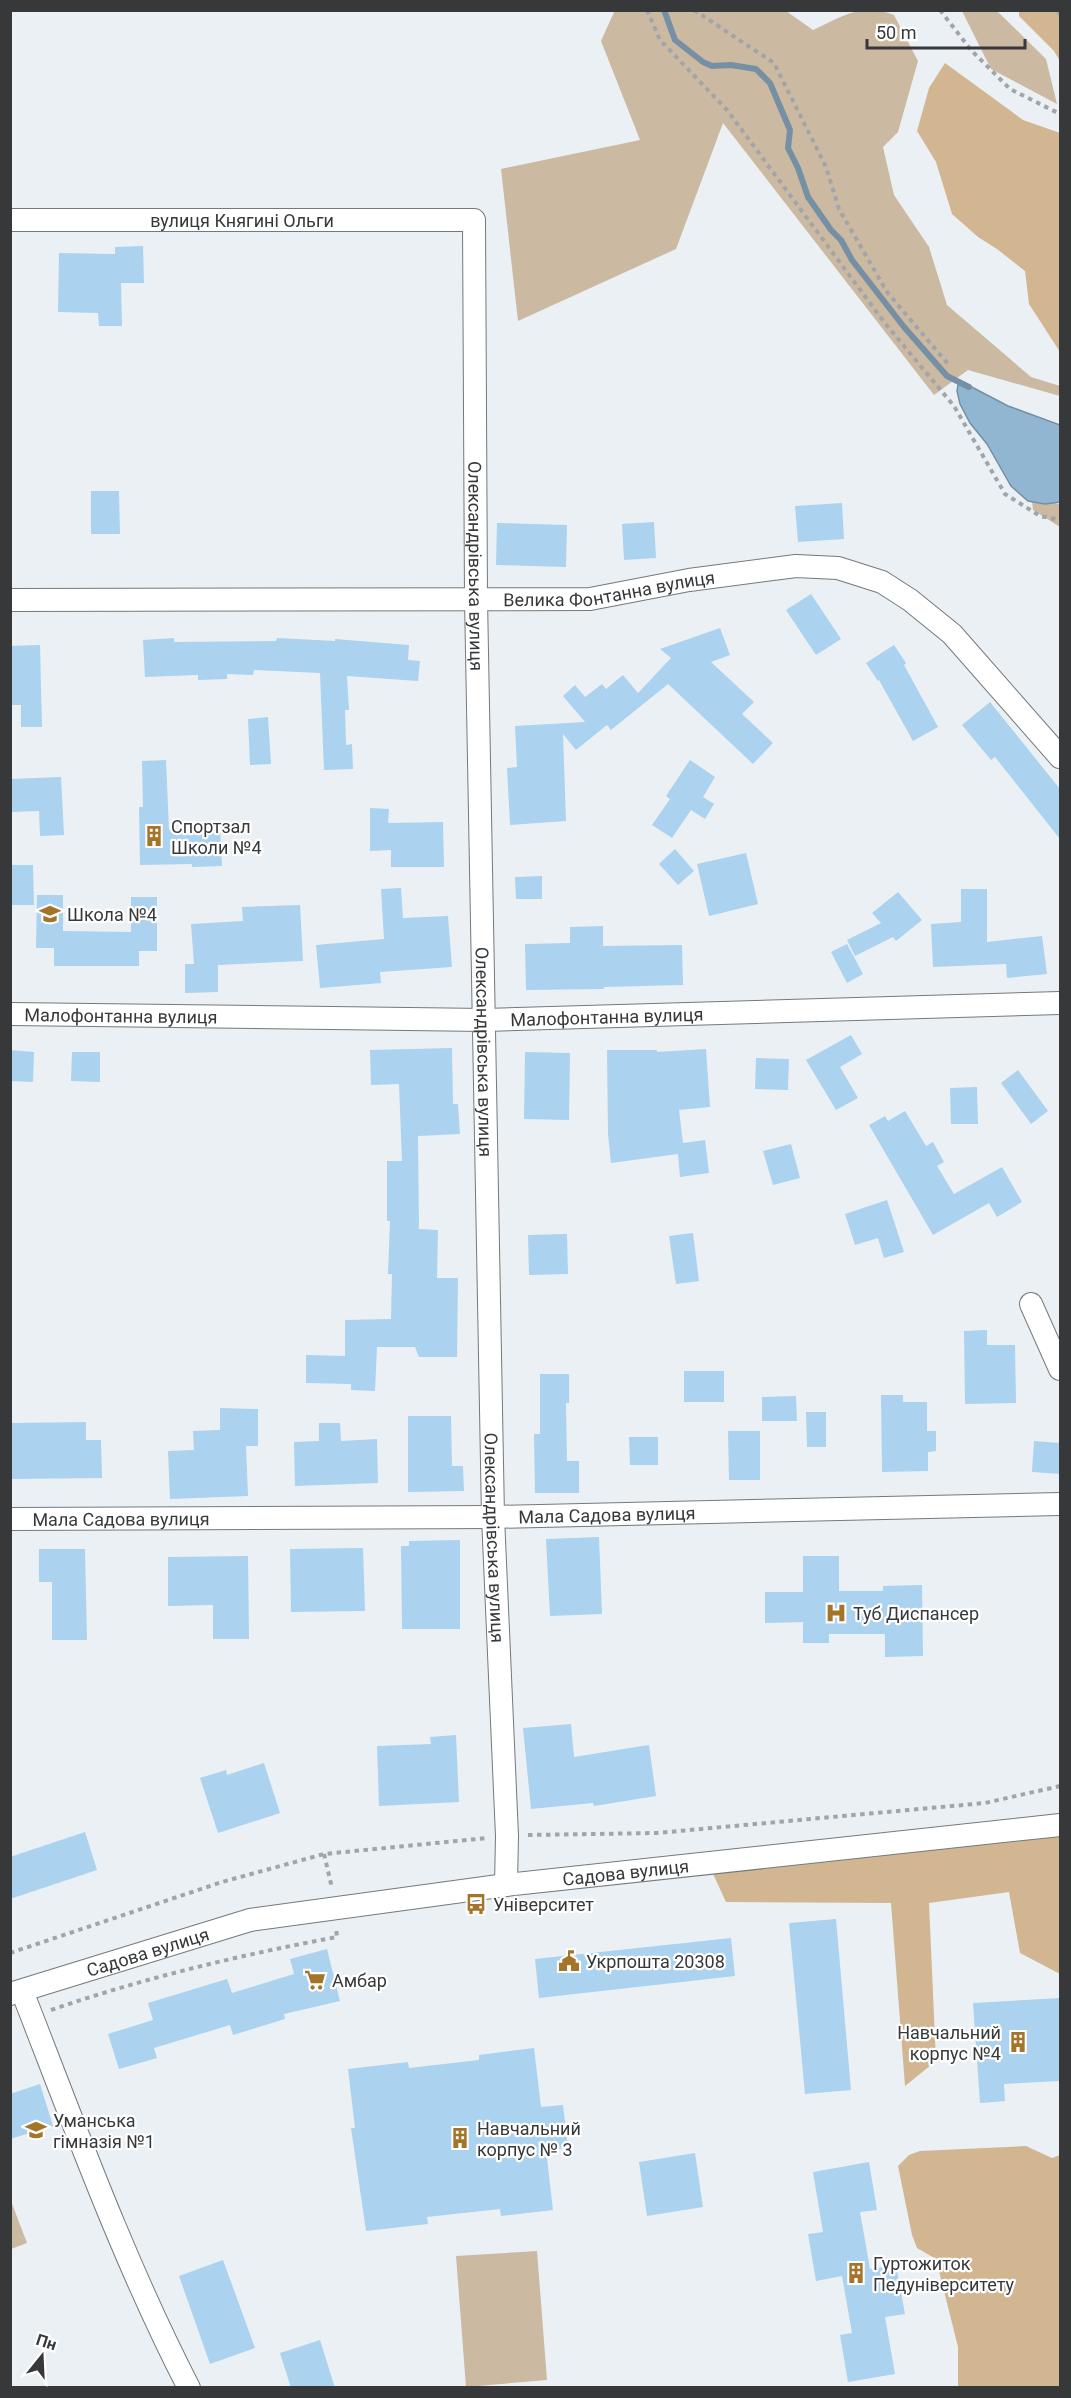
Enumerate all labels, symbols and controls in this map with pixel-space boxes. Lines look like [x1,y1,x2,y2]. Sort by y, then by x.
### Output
scale bar [867,12,1024,50]
text: 50 m [876,22,916,43]
street label: вулиця Княгині Ольги [150,210,334,231]
street label: Олександрівська вулиця [465,461,488,671]
street label: Велика Фонтанна вулиця [503,566,716,610]
place label: Спортзал Школи №4 [171,816,262,858]
building icon: Спортзал Школи №4 [142,824,166,848]
school or university icon: Школа №4 [38,902,62,926]
place label: Школа №4 [67,904,157,925]
street label: Олександрівська вулиця [472,947,497,1157]
street label: Малофонтанна вулиця [510,1003,704,1030]
street label: Малофонтанна вулиця [24,1004,218,1027]
street label: Олександрівська вулиця [481,1433,509,1643]
street label: Мала Садова вулиця [518,1502,696,1527]
street label: Мала Садова вулиця [32,1508,210,1529]
hospital icon: Туб Диспансер [824,1601,848,1625]
place label: Туб Диспансер [853,1603,979,1624]
street label: Садова вулиця [561,1855,690,1889]
bus stop icon: Університет [464,1892,488,1916]
place label: Університет [493,1894,594,1915]
street label: Садова вулиця [84,1923,211,1980]
public building icon: Укрпошта 20308 [557,1949,581,1973]
place label: Укрпошта 20308 [586,1951,725,1972]
supermarket icon: Амбар [303,1968,327,1992]
place label: Амбар [332,1970,387,1991]
place label: Навчальний корпус №4 [897,2022,1001,2064]
building icon: Навчальний корпус №4 [1006,2030,1030,2054]
place label: Уманська гімназія №1 [53,2110,155,2152]
school or university icon: Уманська гімназія №1 [24,2118,48,2142]
place label: Навчальний корпус № 3 [477,2118,581,2160]
building icon: Навчальний корпус № 3 [448,2126,472,2150]
place label: Гуртожиток Педуніверситету [873,2253,1014,2295]
building icon: Гуртожиток Педуніверситету [844,2261,868,2285]
north arrow [12,2326,72,2386]
text: Пн [34,2330,59,2354]

